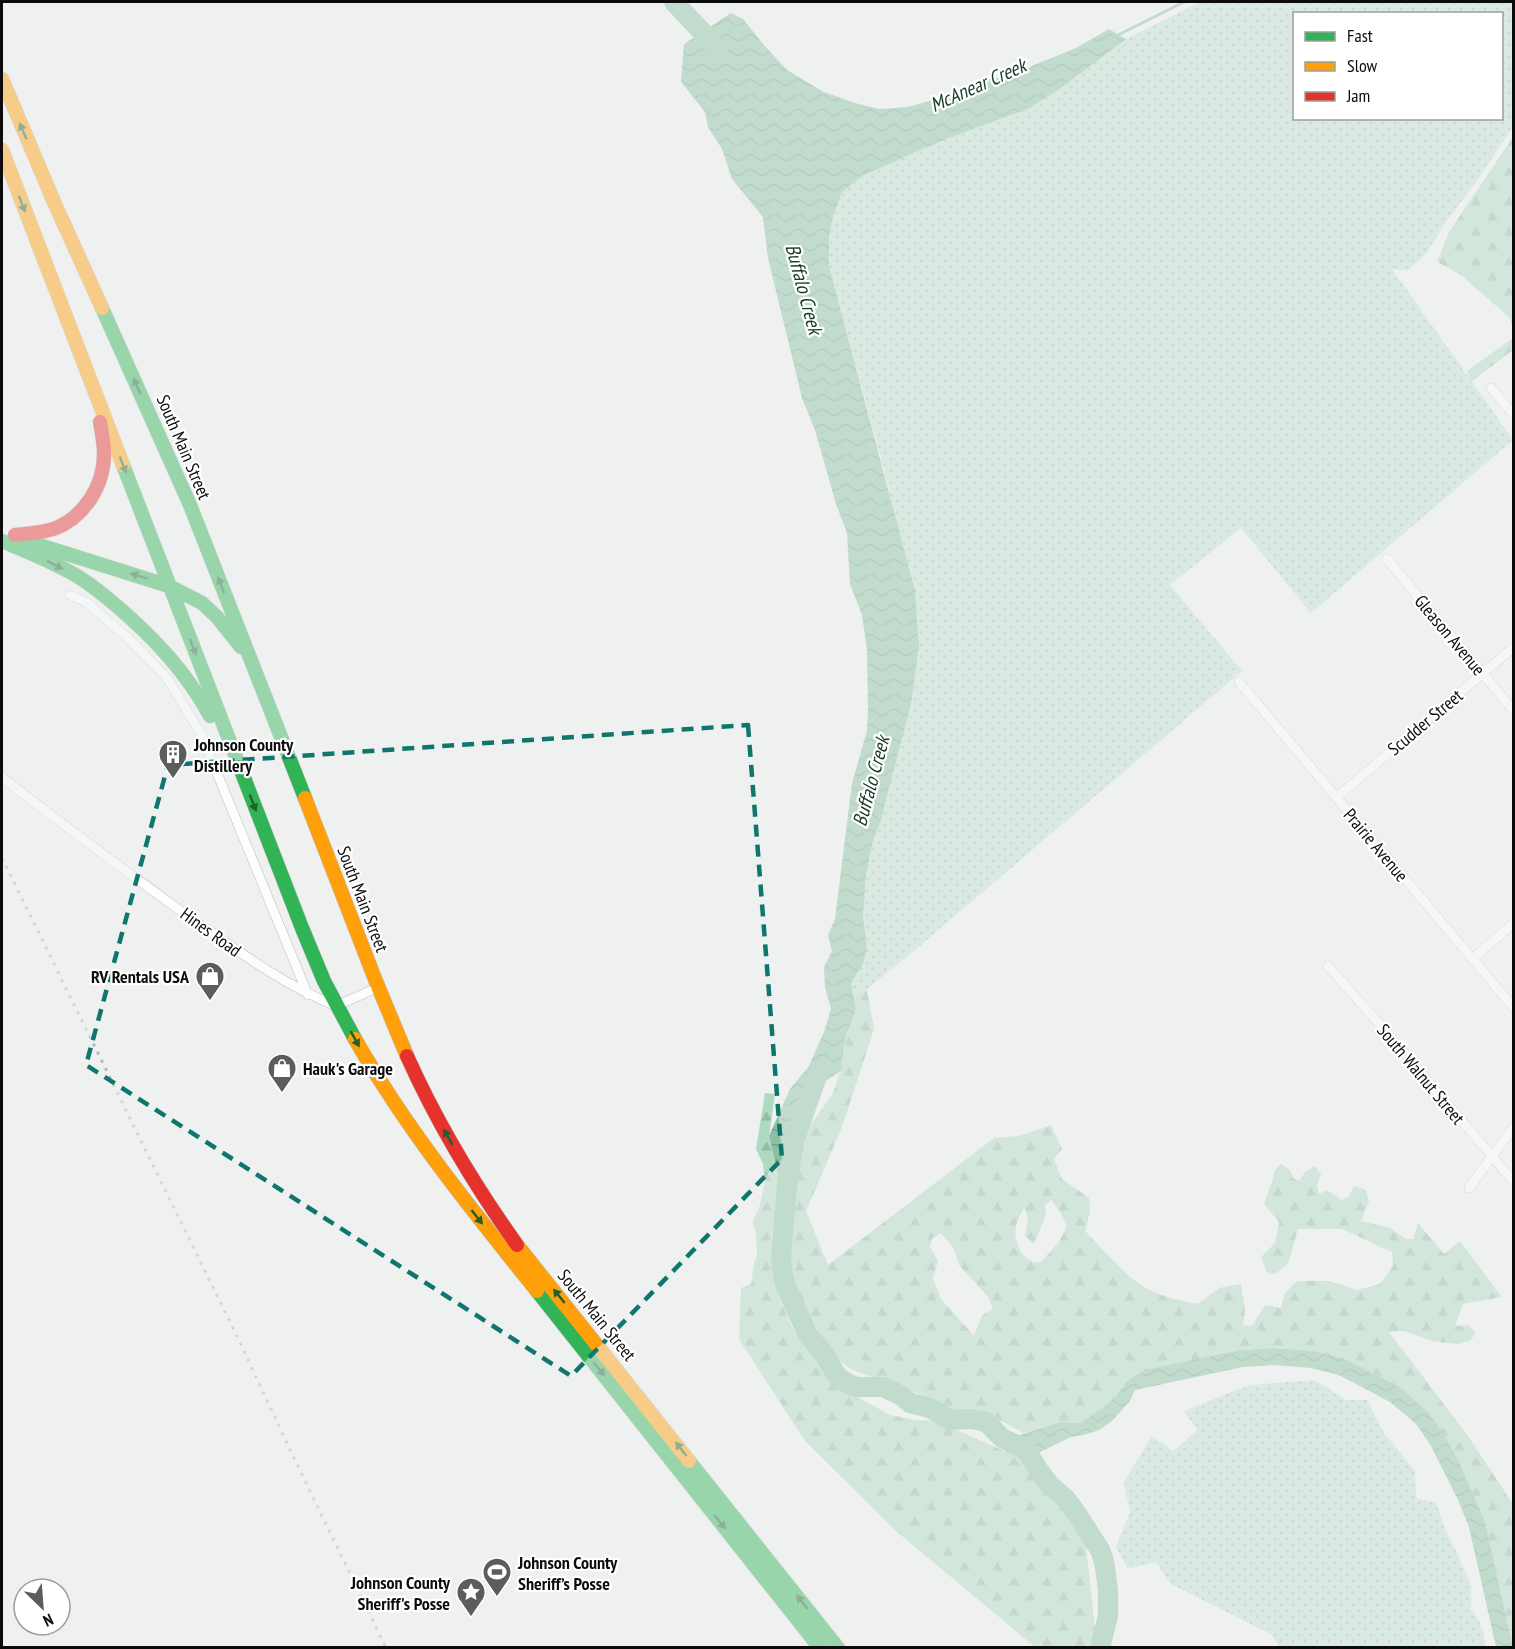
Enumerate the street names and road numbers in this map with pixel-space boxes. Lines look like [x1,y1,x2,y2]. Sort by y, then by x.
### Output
street label: South Main Street [152,391,216,503]
street label: Gleason Avenue [1410,590,1490,680]
street label: Scudder Street [1383,684,1467,760]
street label: Prairie Avenue [1339,804,1413,886]
street label: South Main Street [332,843,394,955]
street label: Hines Road [176,902,246,962]
street label: South Walnut Street [1372,1019,1470,1129]
street label: South Main Street [553,1264,641,1366]

